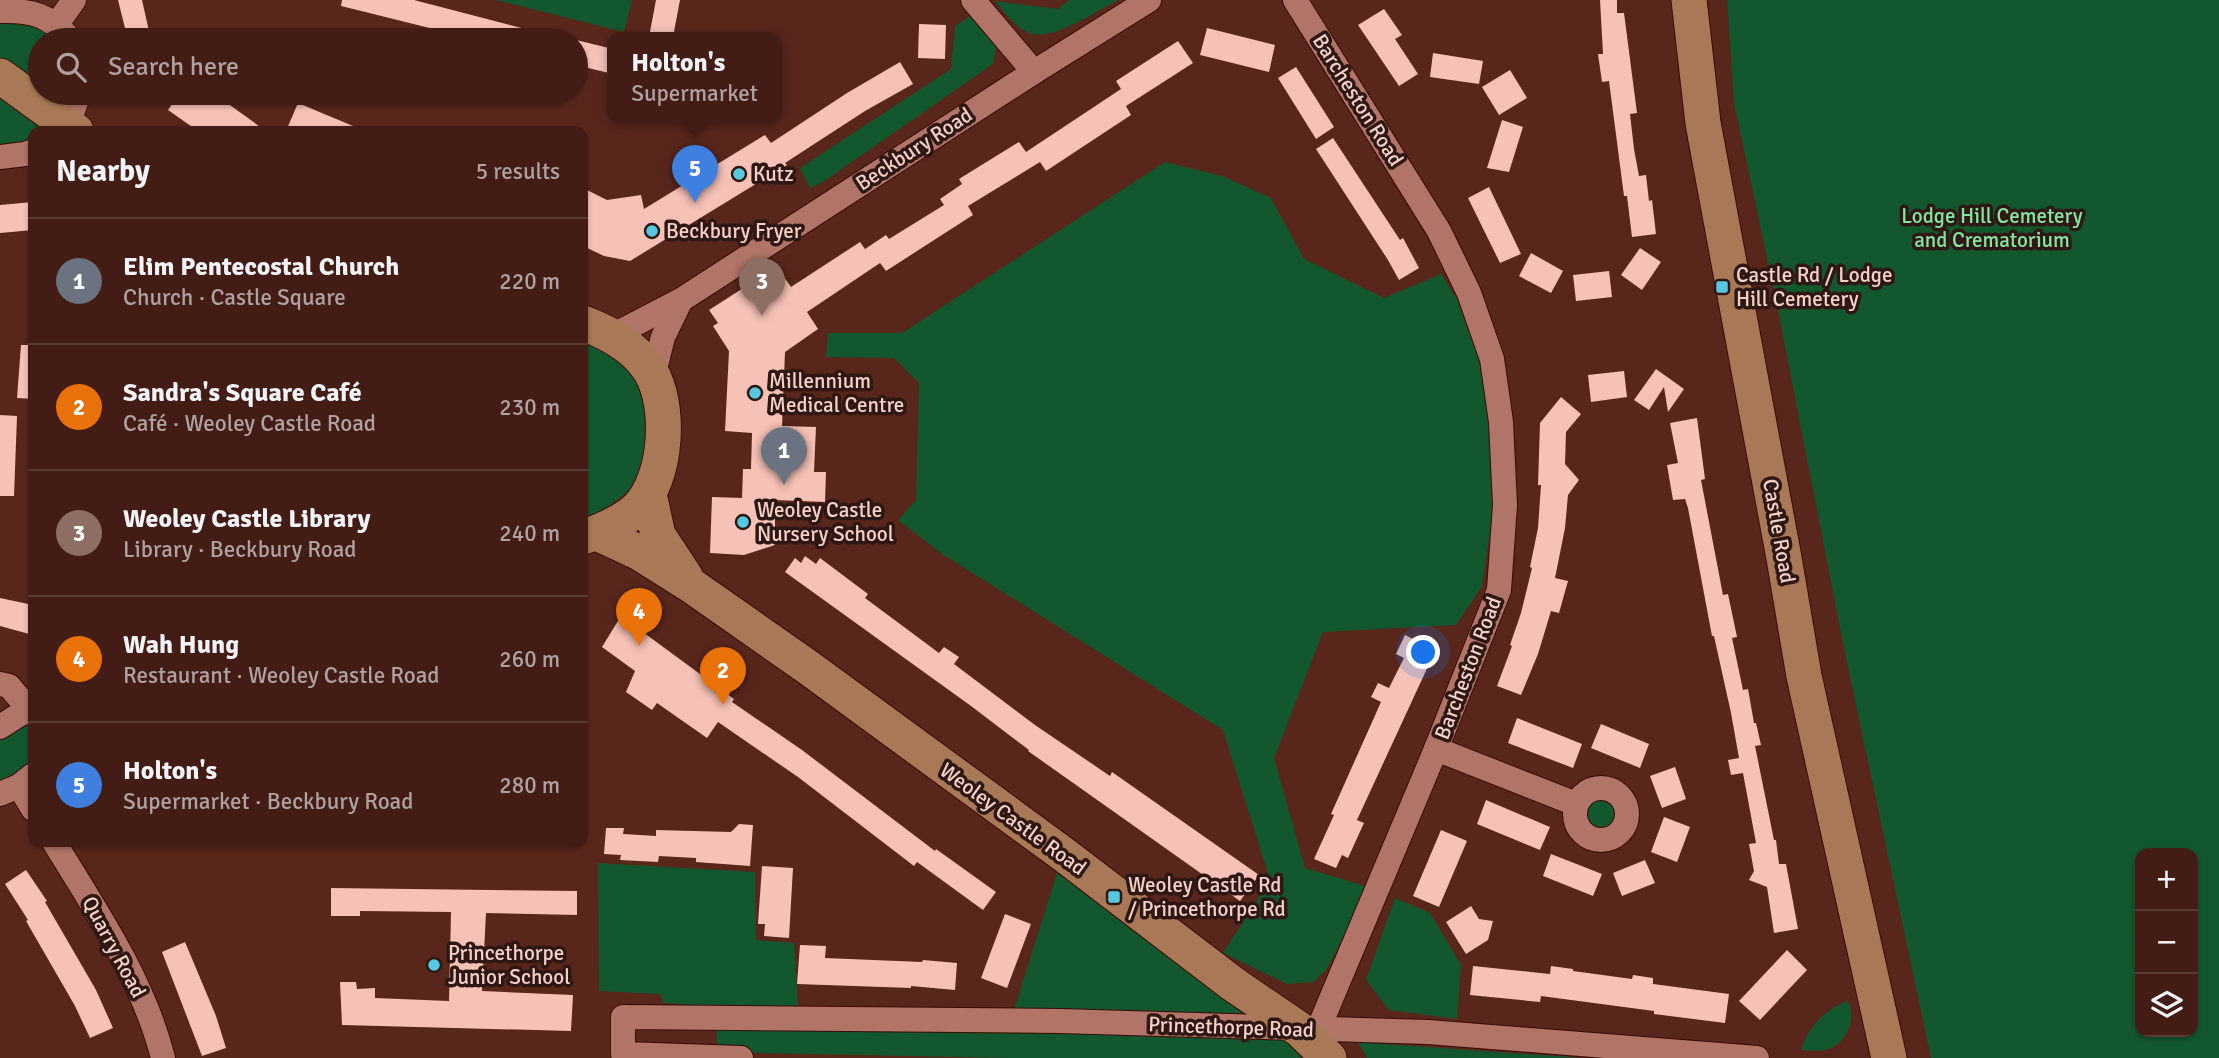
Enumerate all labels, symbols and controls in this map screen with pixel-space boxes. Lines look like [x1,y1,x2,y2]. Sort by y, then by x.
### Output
search box [28,28,588,105]
street label: Barcheston Road [1307,29,1409,171]
popup [607,32,782,123]
text: Holton's [631,47,725,79]
icon: search [52,48,90,86]
text: Search here [108,51,239,83]
text: Supermarket [631,79,758,108]
street label: Beckbury Road [851,102,977,196]
pin: 5 [672,145,718,203]
text: Nearby [56,153,150,190]
text: 5 results [476,157,560,186]
place label: Kutz [753,161,794,187]
marker: Kutz [731,166,747,182]
park label: Lodge Hill Cemetery and Crematorium [1901,203,2083,253]
place label: Beckbury Fryer [666,218,802,244]
marker: Beckbury Fryer [644,223,660,239]
text: Elim Pentecostal Church [123,251,399,283]
pin: 3 [739,258,785,316]
place label: Castle Rd / Lodge Hill Cemetery [1736,262,1892,312]
text: 1 [73,267,85,296]
text: 220 m [499,267,560,296]
marker: Castle Rd / Lodge Hill Cemetery [1714,279,1730,295]
text: Church · Castle Square [123,283,346,312]
place label: Millennium Medical Centre [769,368,904,418]
text: Sandra's Square Café [123,377,362,409]
marker: Millennium Medical Centre [747,385,763,401]
text: 2 [73,393,85,422]
text: 230 m [499,393,560,422]
text: Café · Weoley Castle Road [123,409,376,438]
pin: 1 [761,427,807,485]
street label: Castle Road [1757,477,1801,585]
place label: Weoley Castle Nursery School [757,497,894,547]
text: Weoley Castle Library [123,503,371,535]
marker: Weoley Castle Nursery School [735,514,751,530]
text: 3 [73,519,85,548]
text: 240 m [499,519,560,548]
text: Library · Beckbury Road [123,535,356,564]
pin: 4 [616,588,662,646]
street label: Barcheston Road [1429,593,1507,743]
text: Wah Hung [123,629,239,661]
your location [1406,635,1440,669]
text: 4 [73,645,85,674]
text: 260 m [499,645,560,674]
pin: 2 [700,647,746,705]
text: Restaurant · Weoley Castle Road [123,661,440,690]
text: Holton's [123,755,217,787]
street label: Weoley Castle Road [935,757,1091,881]
text: 5 [73,771,85,800]
text: 280 m [499,771,560,800]
text: Supermarket · Beckbury Road [123,787,413,816]
map controls [2135,848,2198,1037]
button: + [2135,848,2198,911]
place label: Weoley Castle Rd / Princethorpe Rd [1128,872,1286,922]
marker: Weoley Castle Rd / Princethorpe Rd [1106,889,1122,905]
street label: Quarry Road [76,892,152,1002]
button: − [2135,911,2198,974]
place label: Princethorpe Junior School [448,940,570,990]
marker: Princethorpe Junior School [426,957,442,973]
button: layers [2135,974,2198,1037]
street label: Princethorpe Road [1148,1011,1314,1043]

